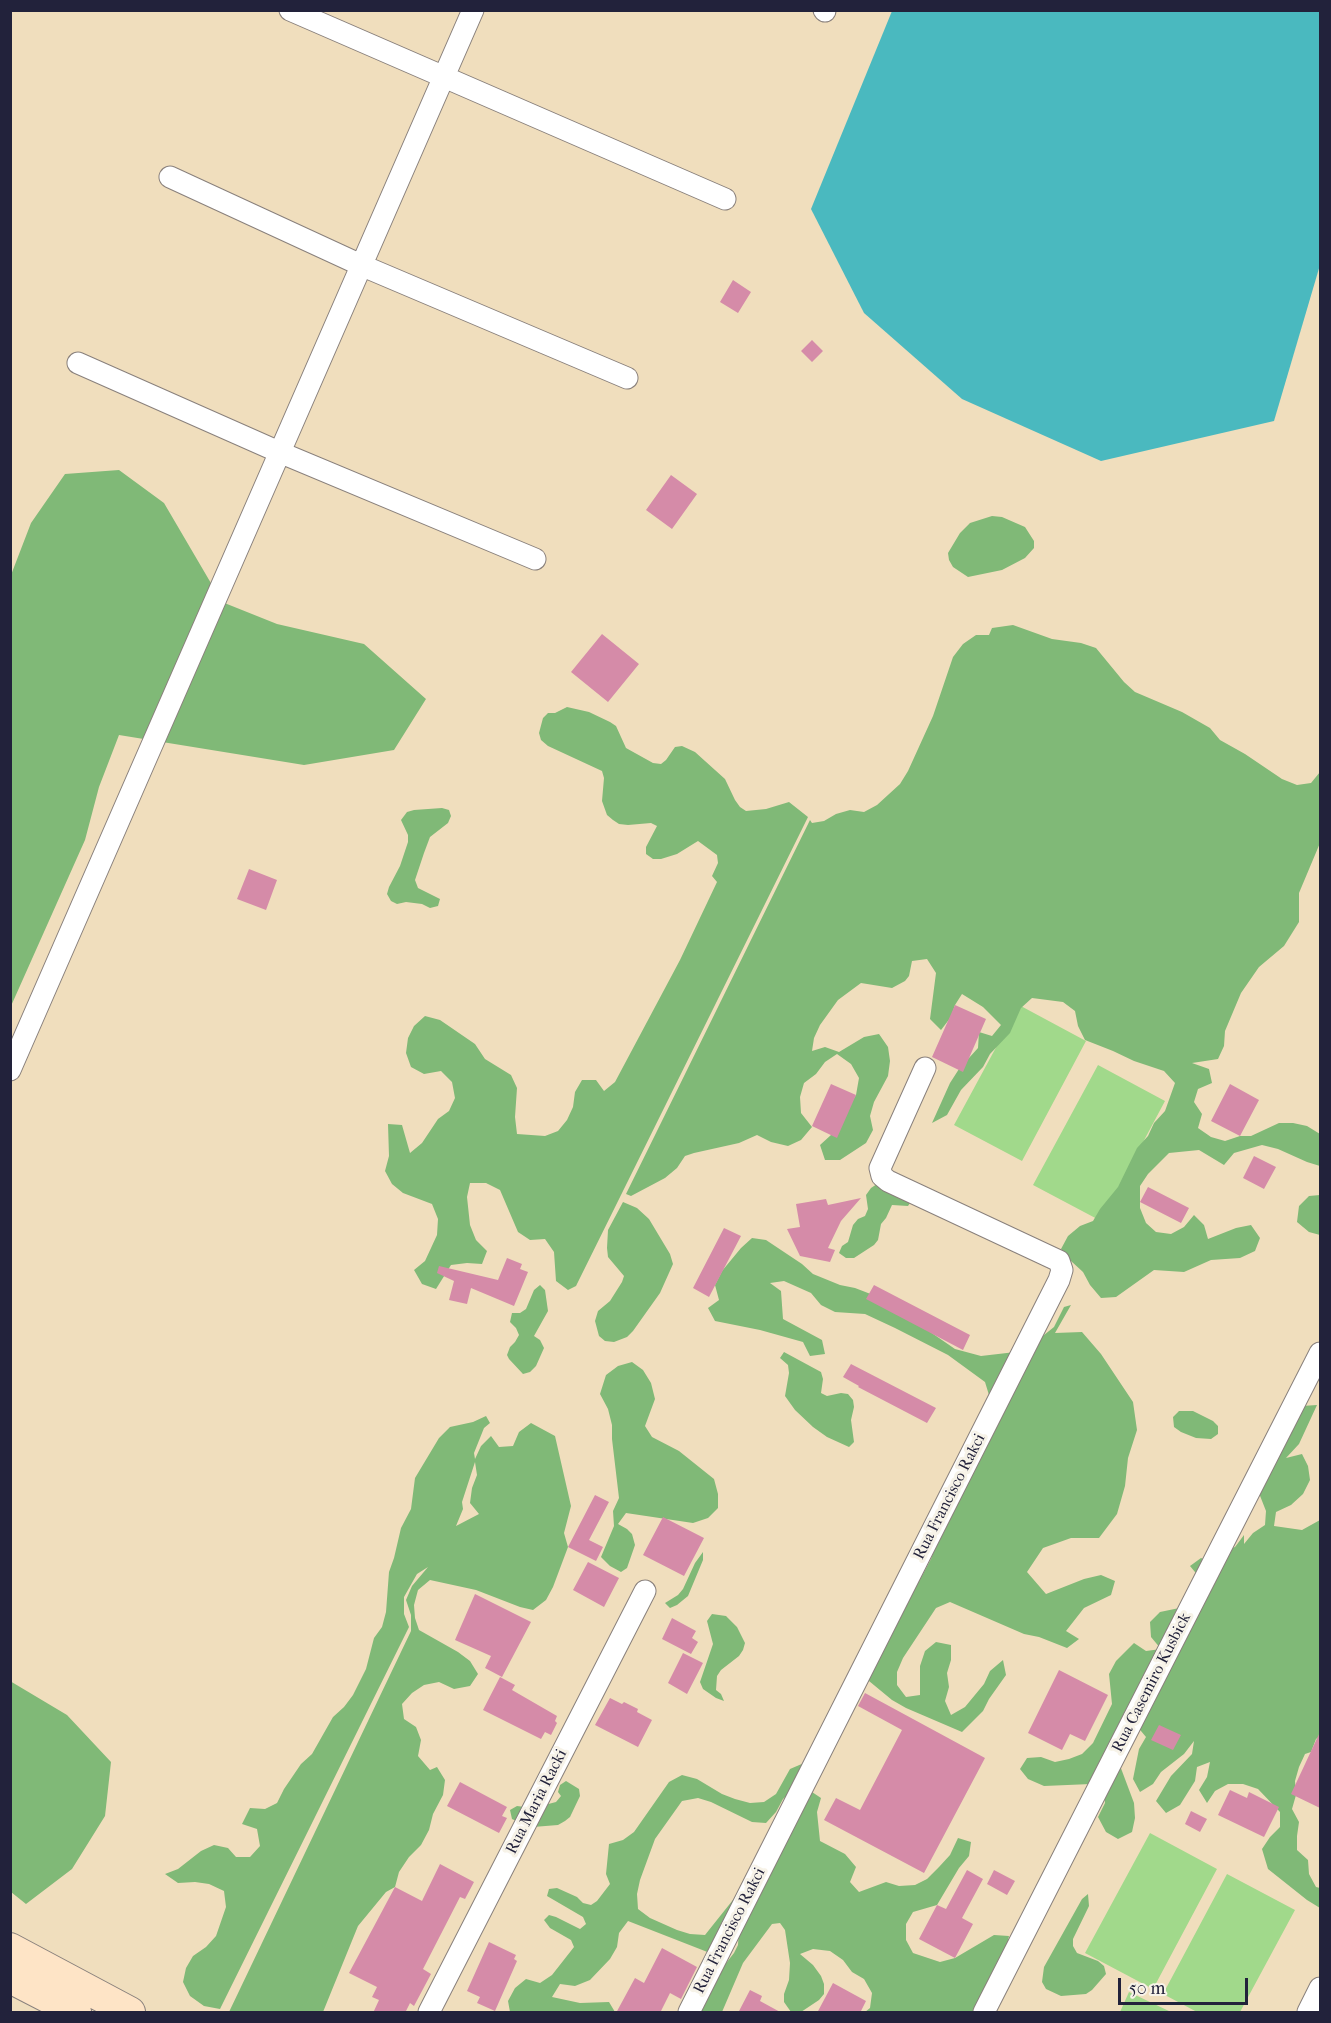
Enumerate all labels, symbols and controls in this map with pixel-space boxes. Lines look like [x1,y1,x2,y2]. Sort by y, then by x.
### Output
street label: Rua Francisco Rakci [910,1431,990,1563]
street label: Rua Casemiro Kusbick [1109,1610,1195,1756]
street label: Rua Maria Racki [502,1746,572,1858]
street label: Rua Francisco Rakci [690,1865,770,1997]
scale bar [1121,1966,1252,2004]
text: 50 m [1129,1978,1165,1999]

